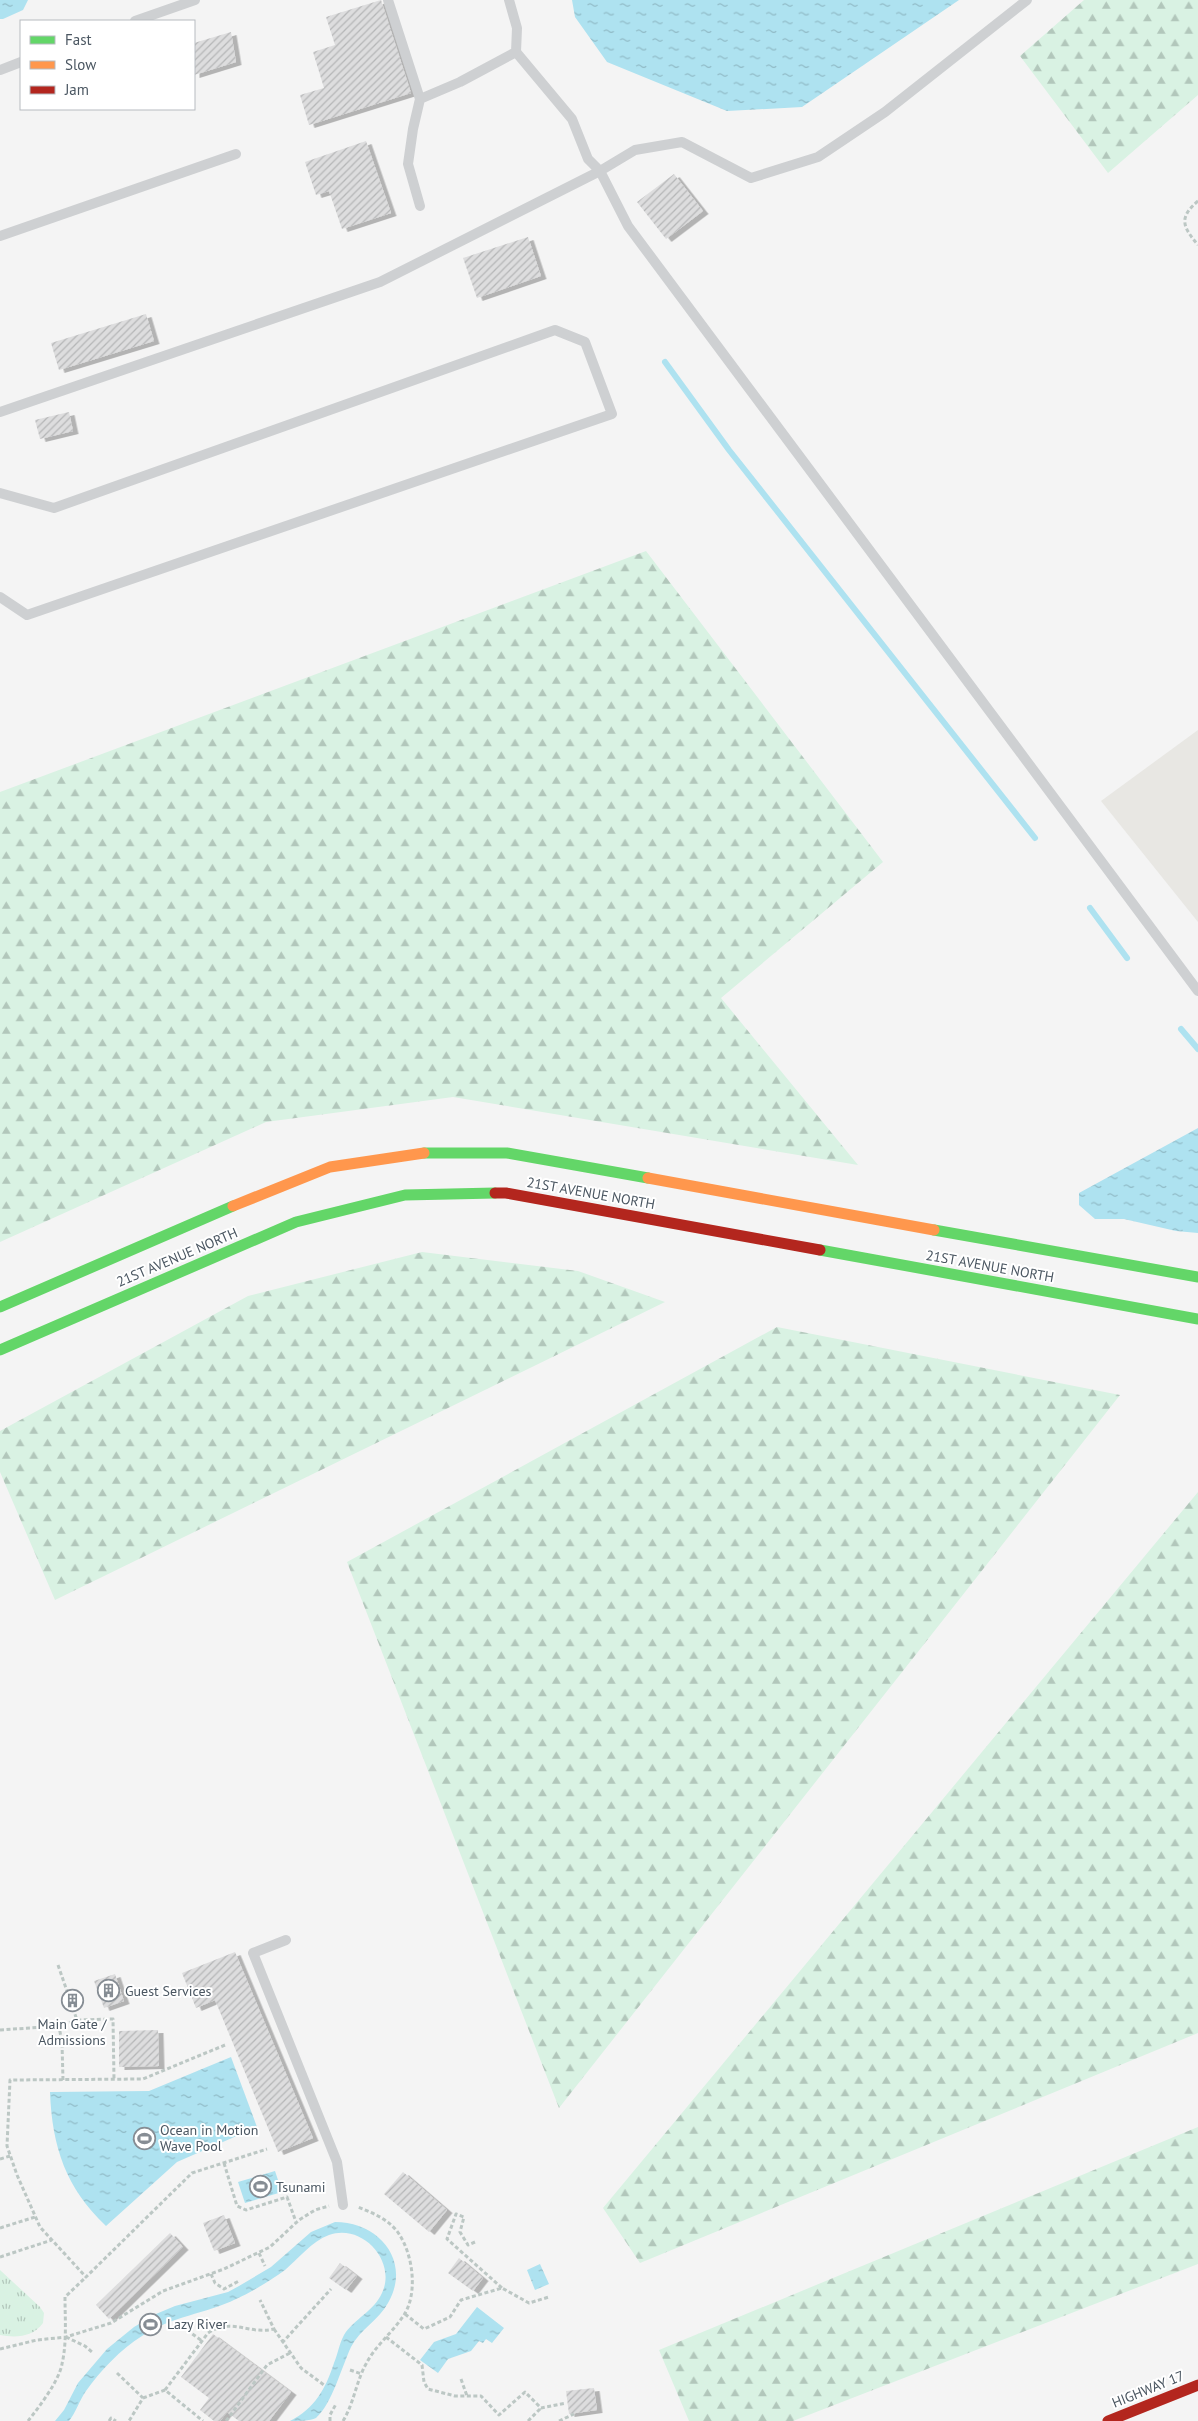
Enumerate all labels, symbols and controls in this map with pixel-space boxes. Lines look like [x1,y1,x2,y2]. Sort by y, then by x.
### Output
legend [20,20,195,110]
text: Fast [65,30,92,49]
text: Slow [65,55,96,74]
text: Jam [64,80,89,99]
street label: 21ST AVENUE NORTH [526,1173,656,1213]
street label: 21ST AVENUE NORTH [114,1223,240,1291]
street label: 21ST AVENUE NORTH [925,1246,1055,1286]
building icon: Guest Services [97,1979,121,2003]
place label: Guest Services [125,1982,212,2000]
building icon: Main Gate / Admissions [60,1989,84,2013]
place label: Main Gate / Admissions [37,2015,108,2049]
place label: Ocean in Motion Wave Pool [160,2121,258,2155]
sports icon: Ocean in Motion Wave Pool [132,2126,156,2150]
sports icon: Tsunami [248,2175,272,2199]
place label: Tsunami [276,2178,325,2196]
sports icon: Lazy River [139,2312,163,2336]
place label: Lazy River [167,2315,228,2333]
street label: HIGHWAY 17 [1109,2366,1187,2412]

